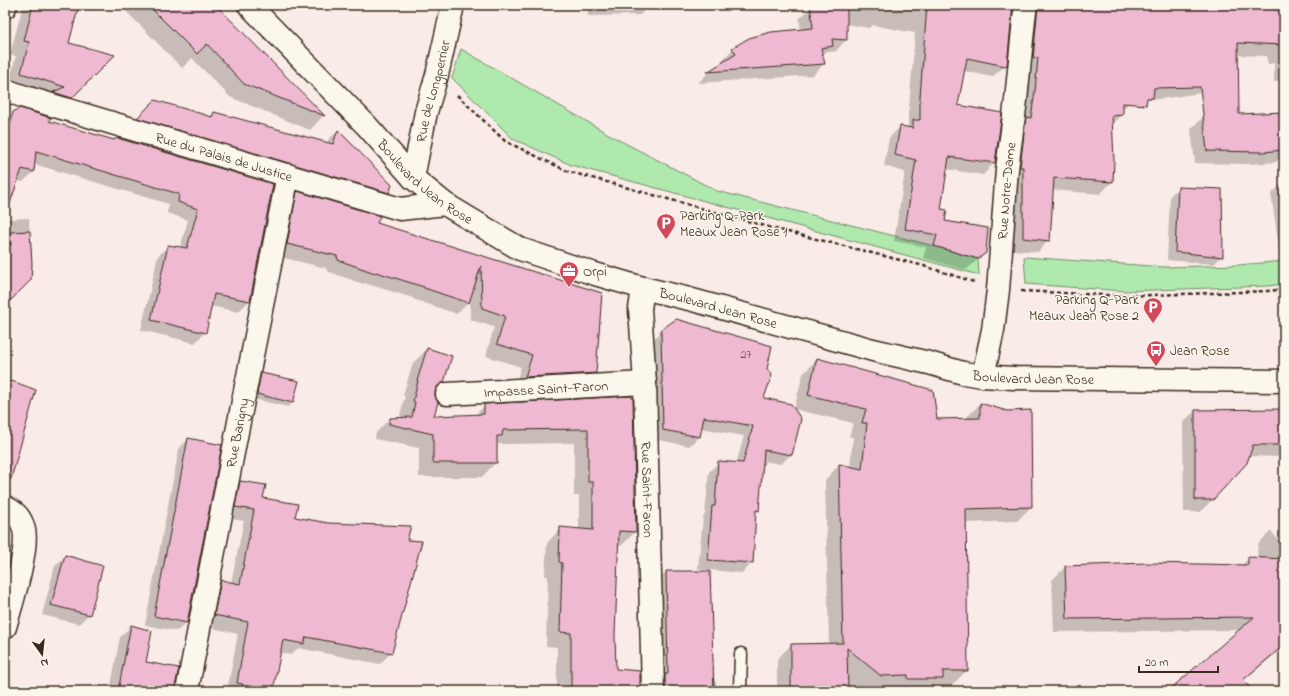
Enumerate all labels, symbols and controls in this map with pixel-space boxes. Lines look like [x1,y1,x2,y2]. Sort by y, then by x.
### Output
street label: Rue de Longperrier [411,38,457,144]
street label: Rue du Palais de Justice [153,128,295,189]
street label: Boulevard Jean Rose [371,134,477,231]
street label: Rue Notre-Dame [993,140,1023,240]
place label: Parking Q-Park Meaux Jean Rose 1 [680,206,788,243]
parking icon: Parking Q-Park Meaux Jean Rose 1 [655,212,677,240]
office icon: Orpi [558,260,580,288]
place label: Orpi [583,262,607,283]
street label: Boulevard Jean Rose [656,283,780,335]
place label: Parking Q-Park Meaux Jean Rose 2 [1029,290,1140,327]
parking icon: Parking Q-Park Meaux Jean Rose 2 [1142,296,1164,324]
bus stop icon: Jean Rose [1145,339,1167,367]
place label: Jean Rose [1170,341,1230,362]
house number: 27 [741,346,752,364]
street label: Boulevard Jean Rose [970,365,1095,391]
street label: Impasse Saint-Faron [483,376,609,404]
street label: Rue Barigny [221,396,256,470]
street label: Rue Saint-Faron [635,441,658,538]
north arrow [22,634,62,674]
scale bar [1139,648,1218,674]
text: N [39,654,50,671]
text: 20 m [1145,654,1168,672]

